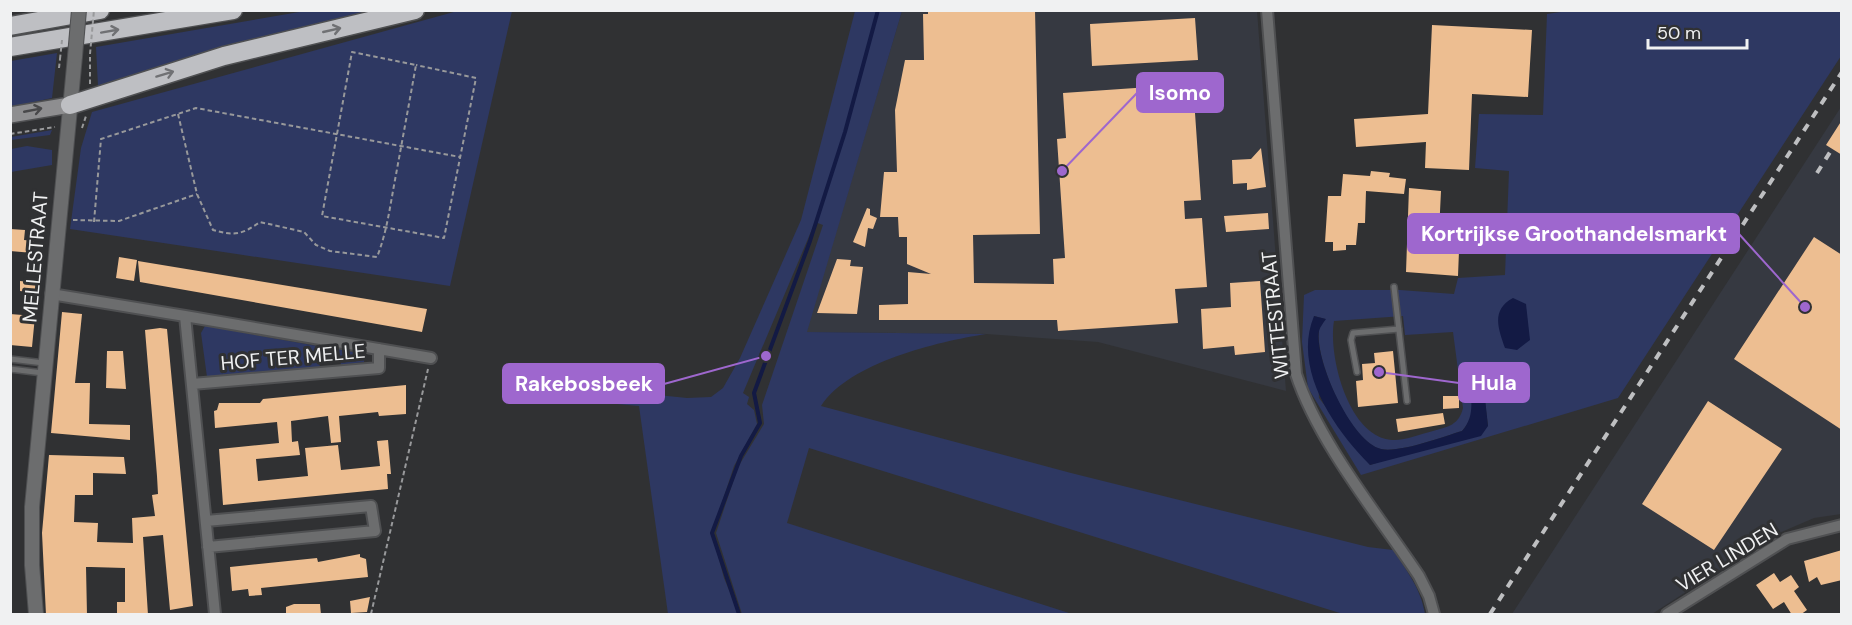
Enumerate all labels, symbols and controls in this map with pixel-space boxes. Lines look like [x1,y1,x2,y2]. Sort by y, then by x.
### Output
scale bar [1648,12,1747,50]
text: 50 m [1657,21,1701,45]
one-way arrow [322,24,341,36]
one-way arrow [99,25,119,36]
one-way arrow [155,68,174,79]
callout: Isomo [1137,73,1223,112]
text: Isomo [1149,79,1211,107]
one-way arrow [23,104,42,115]
street label: MELLESTRAAT [16,191,54,323]
callout: Kortrijkse Groothandelsmarkt [1408,214,1739,253]
text: Kortrijkse Groothandelsmarkt [1421,220,1727,248]
street label: WITTESTRAAT [1255,250,1295,380]
street label: HOF TER MELLE [219,338,367,376]
callout: Hula [1459,363,1529,402]
callout: Rakebosbeek [503,364,664,403]
text: Hula [1471,369,1517,397]
text: Rakebosbeek [515,370,653,398]
street label: VIER LINDEN [1671,516,1783,598]

